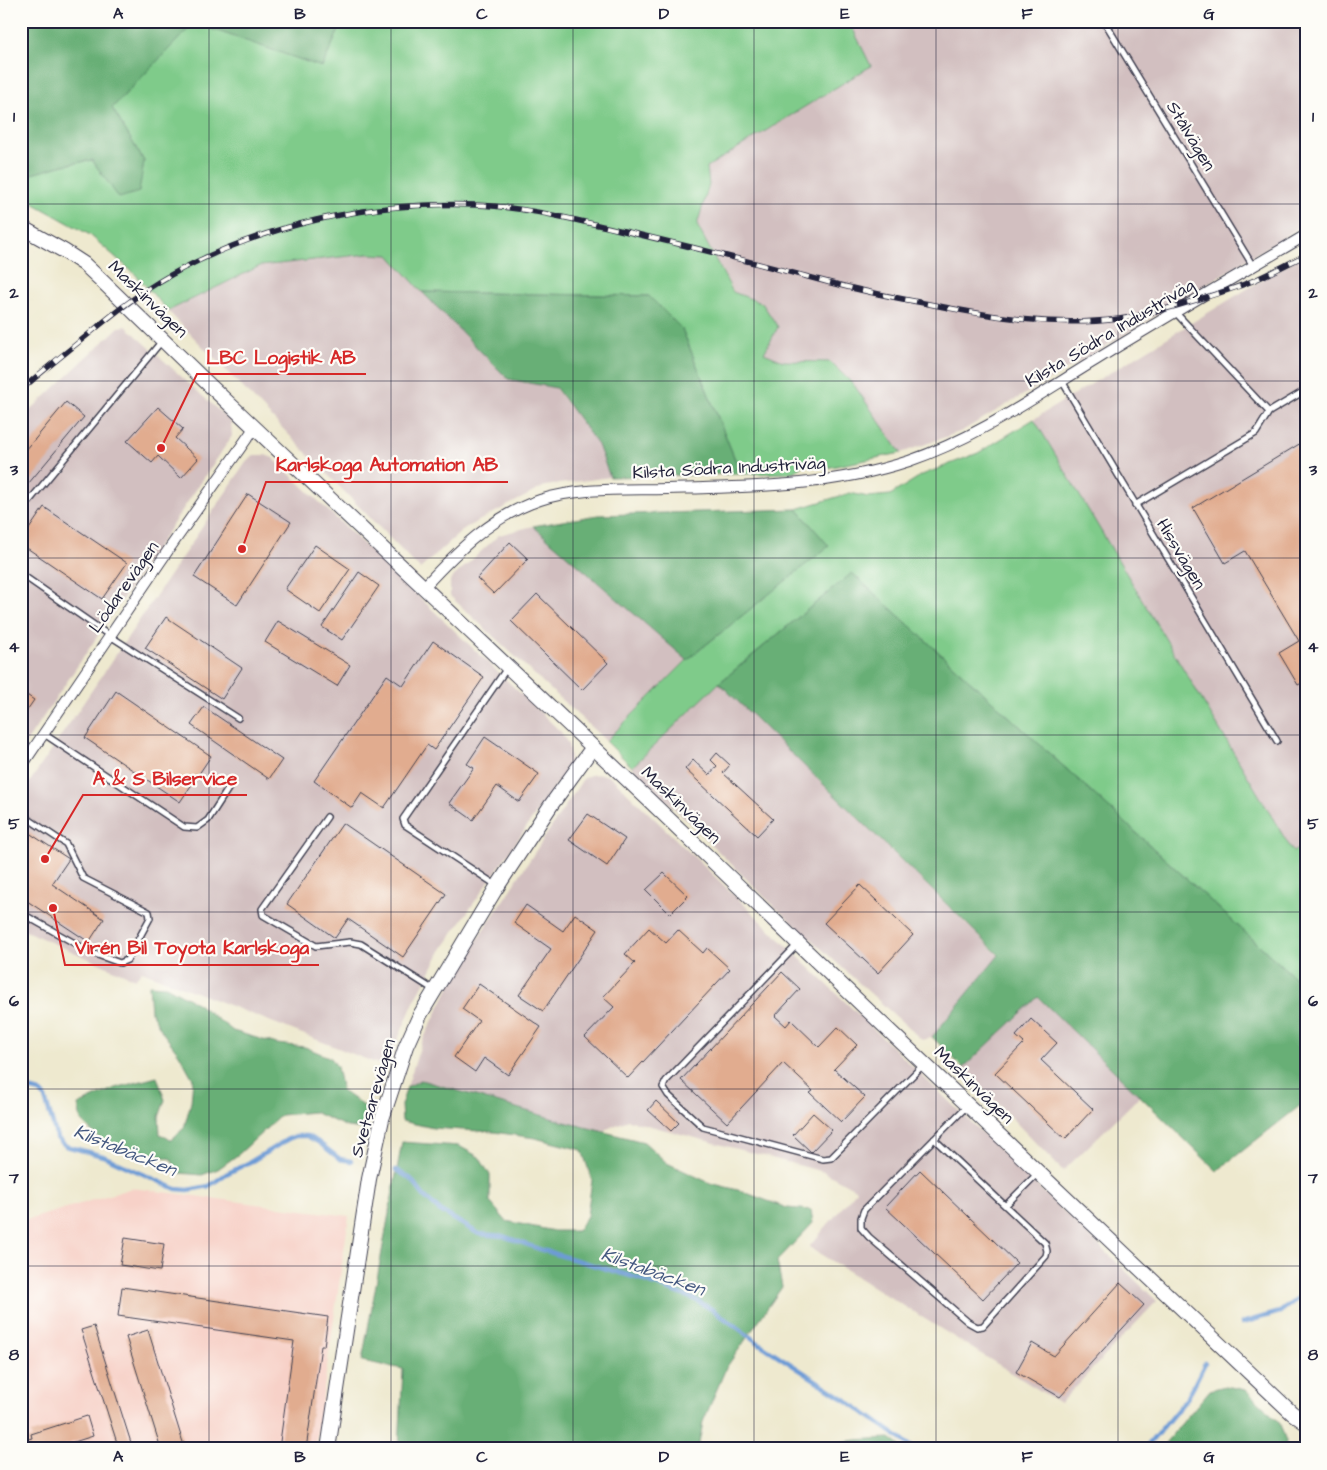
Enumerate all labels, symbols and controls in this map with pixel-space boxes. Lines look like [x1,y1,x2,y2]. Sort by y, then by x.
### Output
text: A [113,3,124,25]
text: B [294,3,306,25]
text: C [476,3,488,25]
text: D [659,3,670,25]
text: E [840,3,850,25]
text: F [1021,3,1033,25]
text: G [1203,3,1215,25]
street label: Stålvägen [1160,96,1222,176]
text: 1 [13,106,16,128]
text: 1 [1312,106,1315,128]
street label: Maskinvägen [102,254,194,344]
street label: Kilsta Södra Industriväg [1021,273,1200,394]
text: 2 [8,282,19,304]
text: 2 [1307,282,1318,304]
callout: LBC Logistik AB [197,340,366,374]
text: LBC Logistik AB [206,345,356,373]
callout: Karlskoga Automation AB [266,448,508,482]
street label: Kilsta Södra Industriväg [632,450,826,487]
text: Karlskoga Automation AB [276,452,499,480]
text: 3 [9,459,19,481]
text: 3 [1308,459,1318,481]
street label: Hissvägen [1149,514,1212,594]
street label: Lödarevägen [83,536,166,639]
text: 4 [9,636,20,658]
text: 4 [1308,636,1319,658]
street label: Maskinvägen [635,760,727,850]
callout: A & S Bilservice [83,761,247,795]
text: A & S Bilservice [93,766,238,793]
text: 5 [8,813,20,835]
text: 5 [1307,813,1319,835]
callout: Virén Bil Toyota Karlskoga [65,931,319,965]
text: Virén Bil Toyota Karlskoga [74,935,309,963]
text: 6 [9,990,19,1012]
text: 6 [1308,990,1318,1012]
street label: Svetsarevägen [344,1036,403,1161]
street label: Maskinvägen [928,1040,1020,1130]
water label: Kilstabäcken [70,1118,182,1184]
text: 7 [8,1167,19,1189]
text: 7 [1307,1167,1318,1189]
water label: Kilstabäcken [598,1241,710,1304]
text: 8 [9,1344,20,1366]
text: 8 [1308,1344,1319,1366]
text: A [113,1446,124,1468]
text: B [294,1446,306,1468]
text: C [476,1446,488,1468]
text: D [659,1446,670,1468]
text: E [840,1446,850,1468]
text: F [1021,1446,1033,1468]
text: G [1203,1446,1215,1468]

